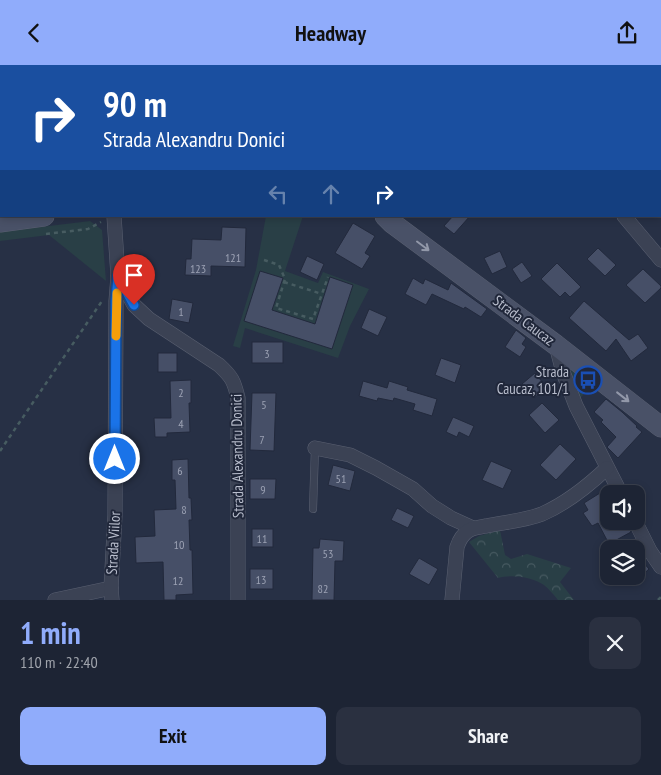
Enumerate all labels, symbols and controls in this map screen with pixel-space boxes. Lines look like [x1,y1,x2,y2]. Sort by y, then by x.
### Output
icon: back [20,19,48,47]
text: Headway [295,19,366,47]
icon: share [613,19,641,47]
text: 90 m [103,81,167,127]
icon: right [20,85,85,150]
text: Strada Alexandru Donici [103,125,285,153]
icon: left [264,180,292,208]
icon: ahead [317,180,345,208]
icon: right [370,180,398,208]
one-way arrow [416,241,430,251]
house number: 121 [225,250,241,265]
pin [113,254,155,305]
icon: arrive [120,261,148,289]
house number: 123 [190,261,206,276]
street label: Strada Caucaz [489,291,559,349]
house number: 1 [178,304,184,319]
house number: 3 [264,346,270,361]
place label: Strada Caucaz, 101/1 [497,362,569,398]
bus stop icon: Strada Caucaz, 101/1 [573,365,603,395]
house number: 2 [178,385,184,400]
one-way arrow [616,391,629,402]
street label: Strada Alexandru Donici [226,394,248,518]
house number: 5 [261,397,267,412]
house number: 4 [178,416,184,431]
position arrow [88,432,140,484]
house number: 7 [259,432,265,447]
house number: 6 [177,463,183,478]
house number: 51 [336,471,346,486]
house number: 9 [260,482,266,497]
map controls [600,485,645,585]
button: sound [600,485,645,530]
house number: 8 [181,502,187,517]
street label: Strada Viilor [102,510,124,575]
house number: 11 [257,531,267,546]
house number: 10 [174,537,184,552]
button: layers [600,540,645,585]
house number: 53 [323,546,333,561]
house number: 13 [256,572,266,587]
house number: 12 [173,573,183,588]
house number: 82 [318,581,328,596]
text: 1 min [20,613,81,652]
button: close [589,617,641,669]
text: 110 m · 22:40 [20,652,98,672]
button: Exit [20,707,326,765]
button: Share [336,707,641,765]

